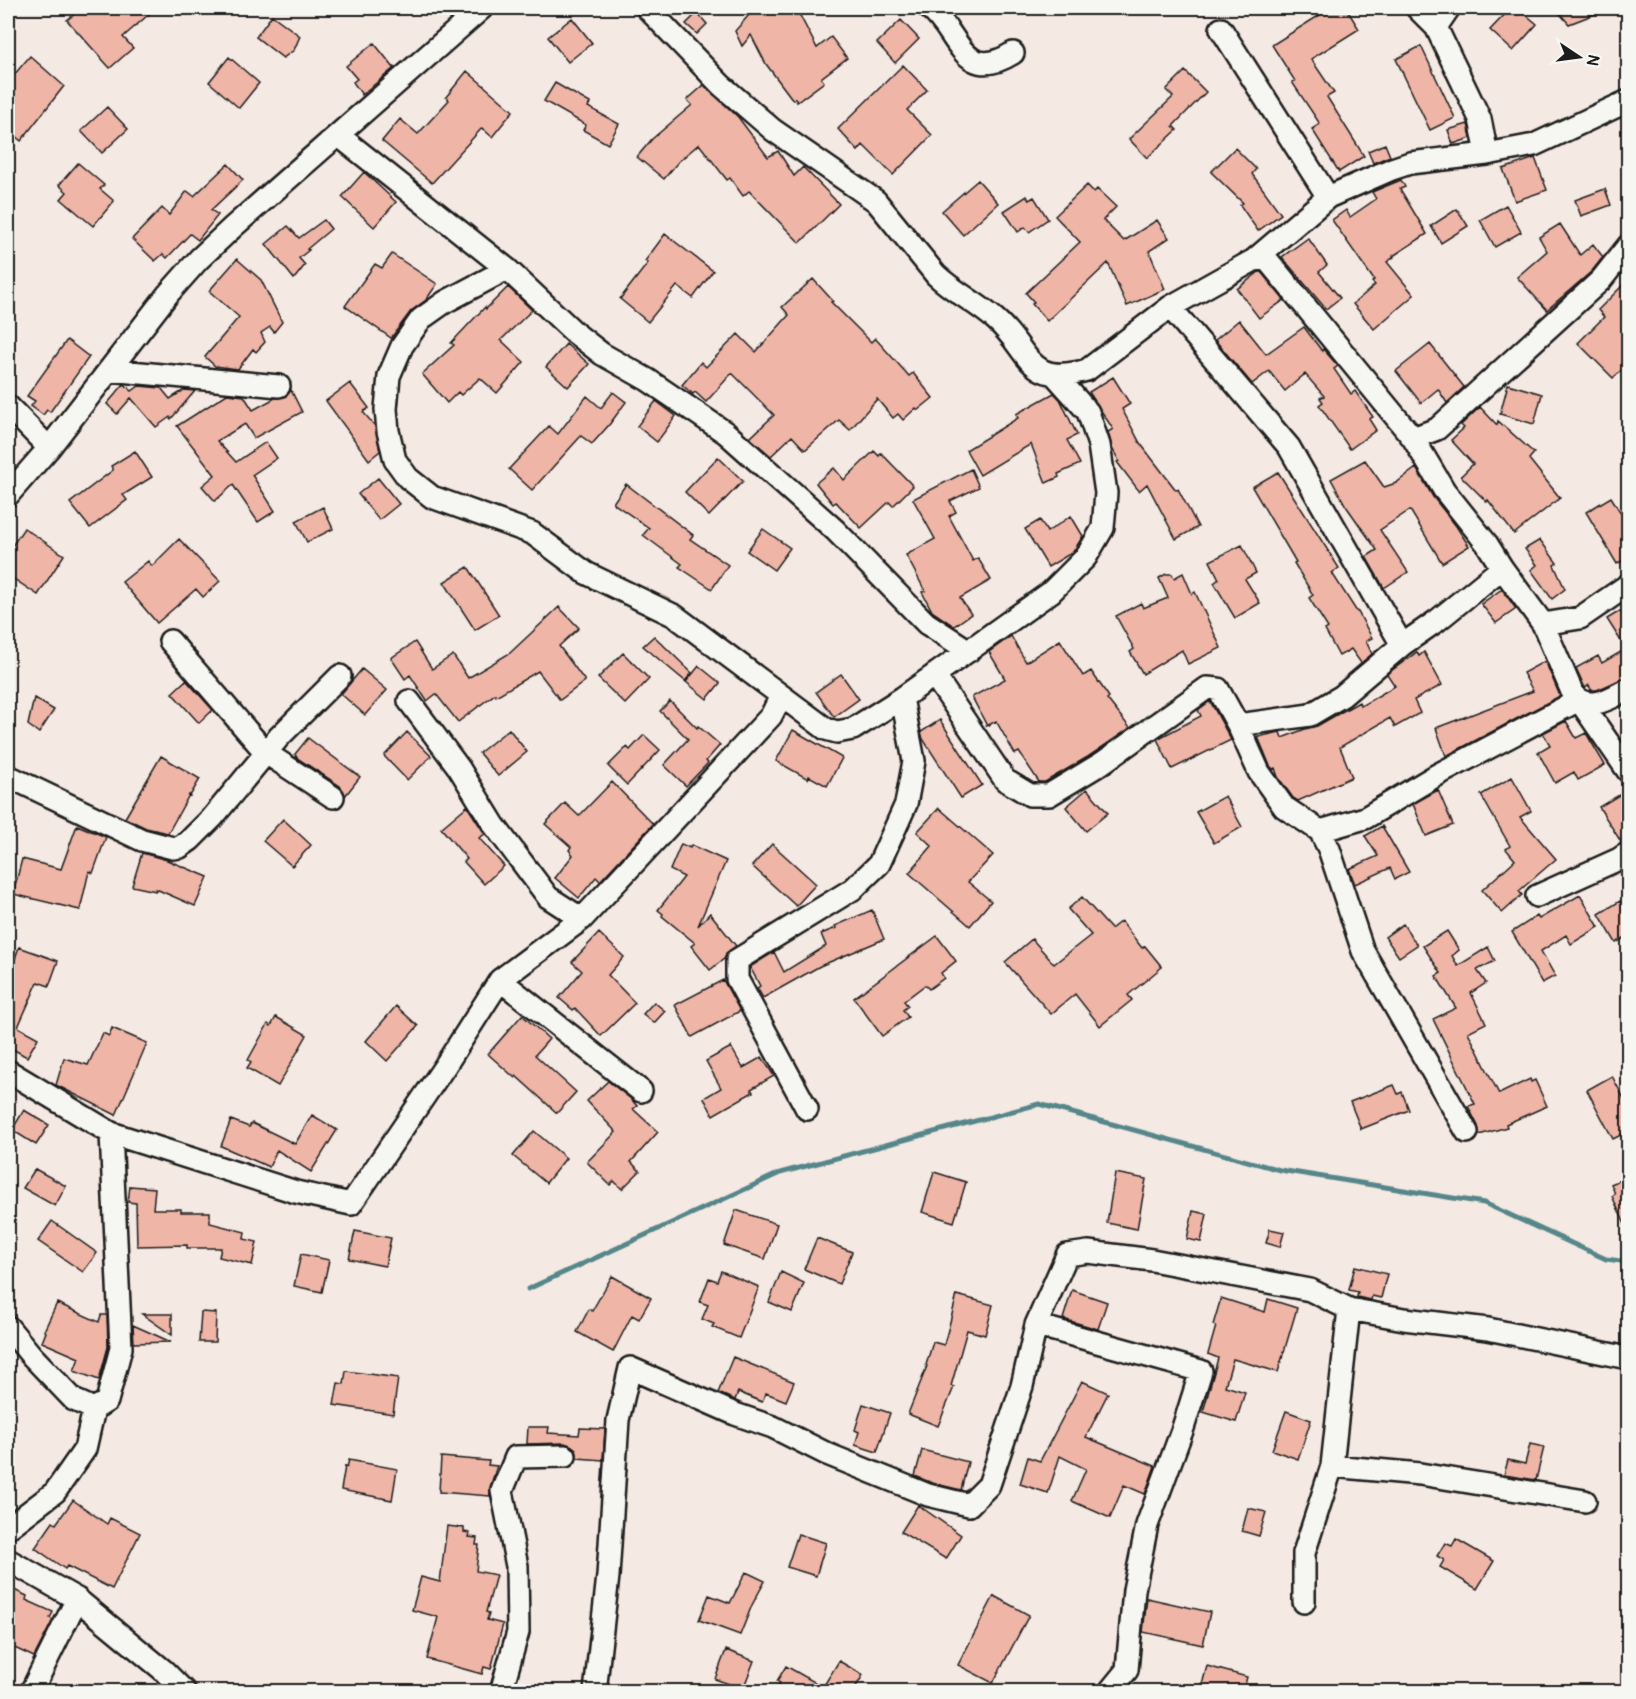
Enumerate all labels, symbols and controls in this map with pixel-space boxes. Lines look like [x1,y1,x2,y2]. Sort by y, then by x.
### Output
north arrow [1549,27,1609,87]
text: N [1582,53,1604,68]

